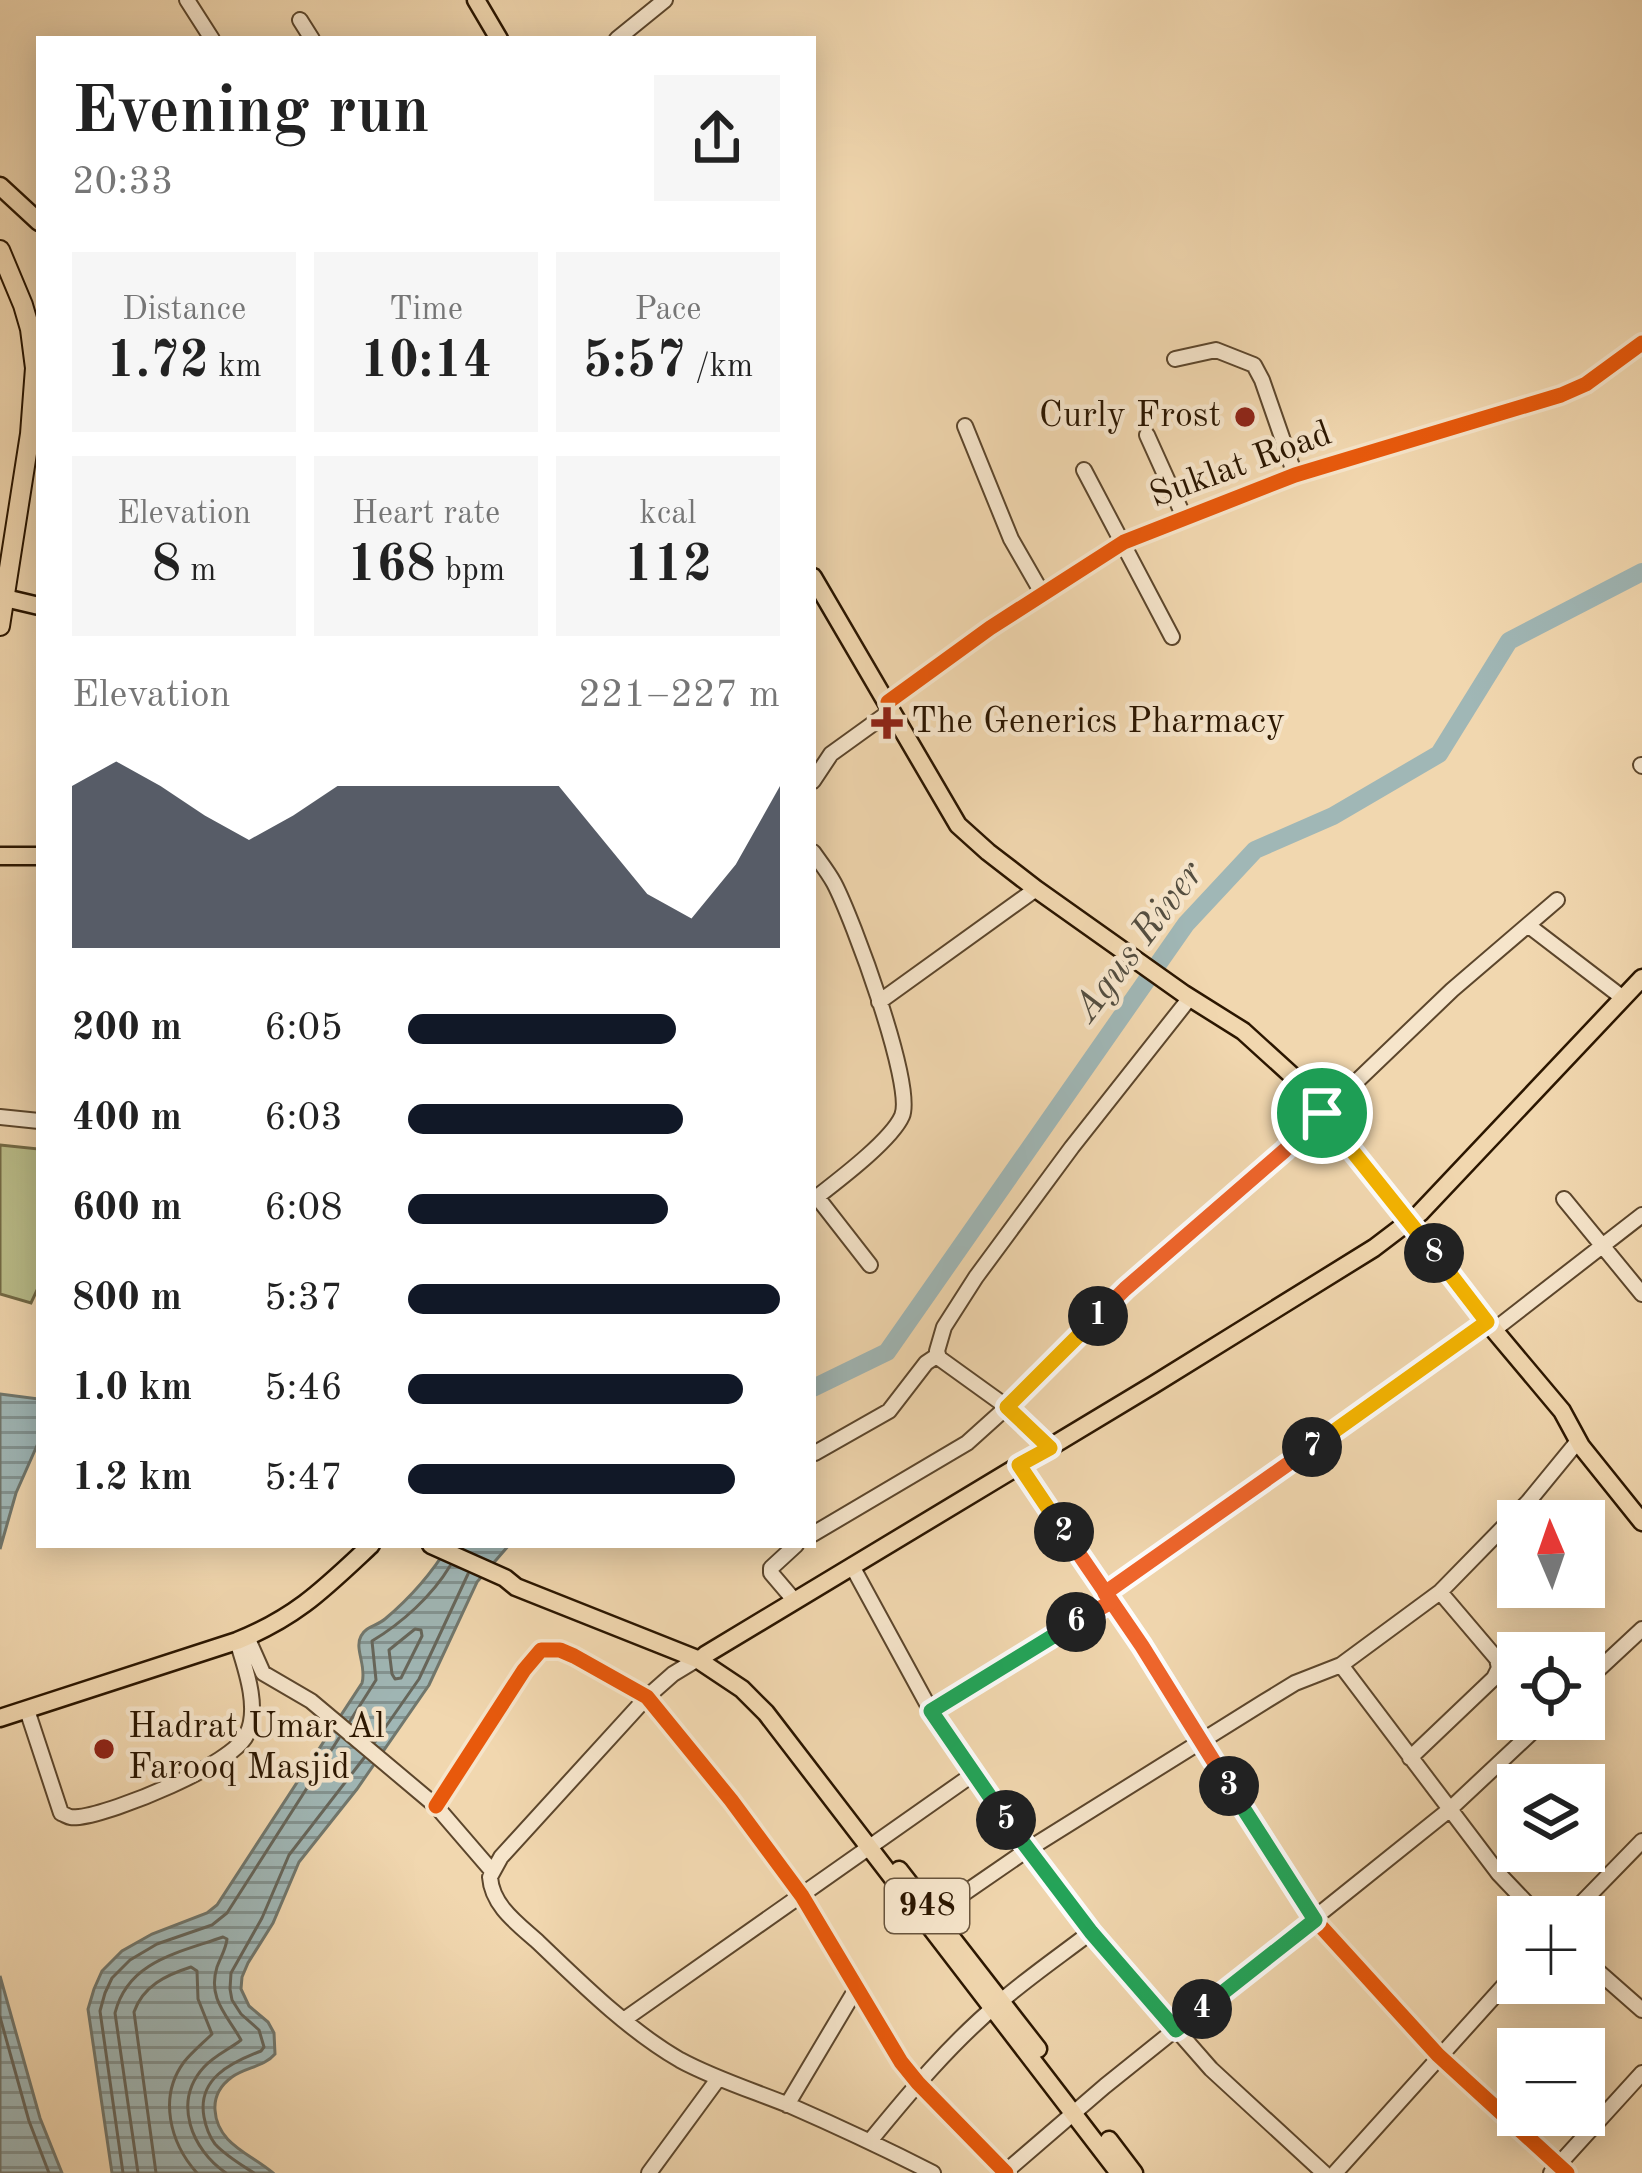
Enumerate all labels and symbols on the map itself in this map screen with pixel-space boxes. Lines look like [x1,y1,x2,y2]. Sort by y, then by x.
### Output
place label: Curly Frost [1039,399,1221,435]
marker: Curly Frost [1232,404,1258,430]
street label: Suklat Road [1145,416,1337,516]
place label: The Generics Pharmacy [911,705,1285,741]
marker: The Generics Pharmacy [874,710,900,736]
water label: Agus River [1065,854,1212,1031]
pin [1271,1062,1373,1164]
pin: 8 [1404,1223,1464,1283]
pin: 1 [1068,1286,1128,1346]
pin: 7 [1282,1417,1342,1477]
north arrow [1497,1500,1605,1608]
pin: 2 [1034,1502,1094,1562]
pin: 6 [1046,1592,1106,1652]
place label: Hadrat Umar Al Farooq Masjid [128,1710,385,1787]
marker: Hadrat Umar Al Farooq Masjid [91,1736,117,1762]
pin: 3 [1199,1756,1259,1816]
pin: 5 [976,1790,1036,1850]
road number: 948 [885,1879,969,1933]
pin: 4 [1172,1979,1232,2039]

